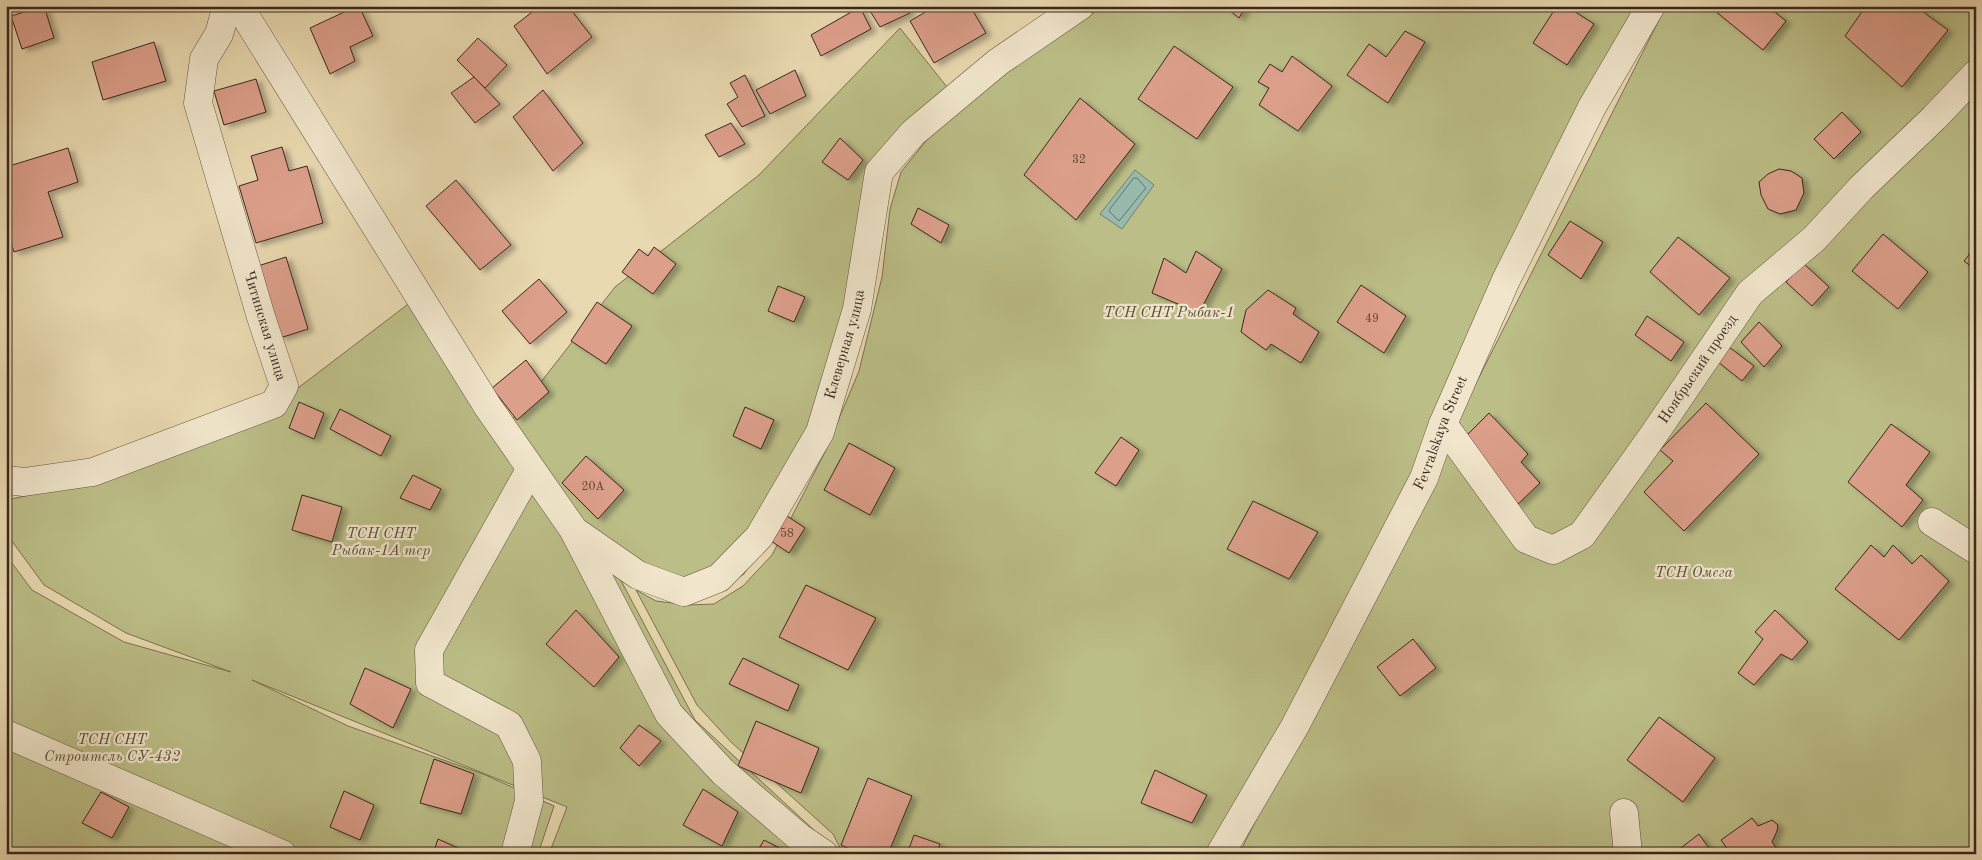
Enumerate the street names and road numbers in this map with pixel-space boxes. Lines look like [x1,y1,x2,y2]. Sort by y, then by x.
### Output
street label: Читинская улица [240,269,288,383]
street label: Клеверная улица [823,288,868,401]
street label: Ноябрьский проезд [1656,312,1741,426]
street label: Fevralskaya Street [1411,373,1471,493]

